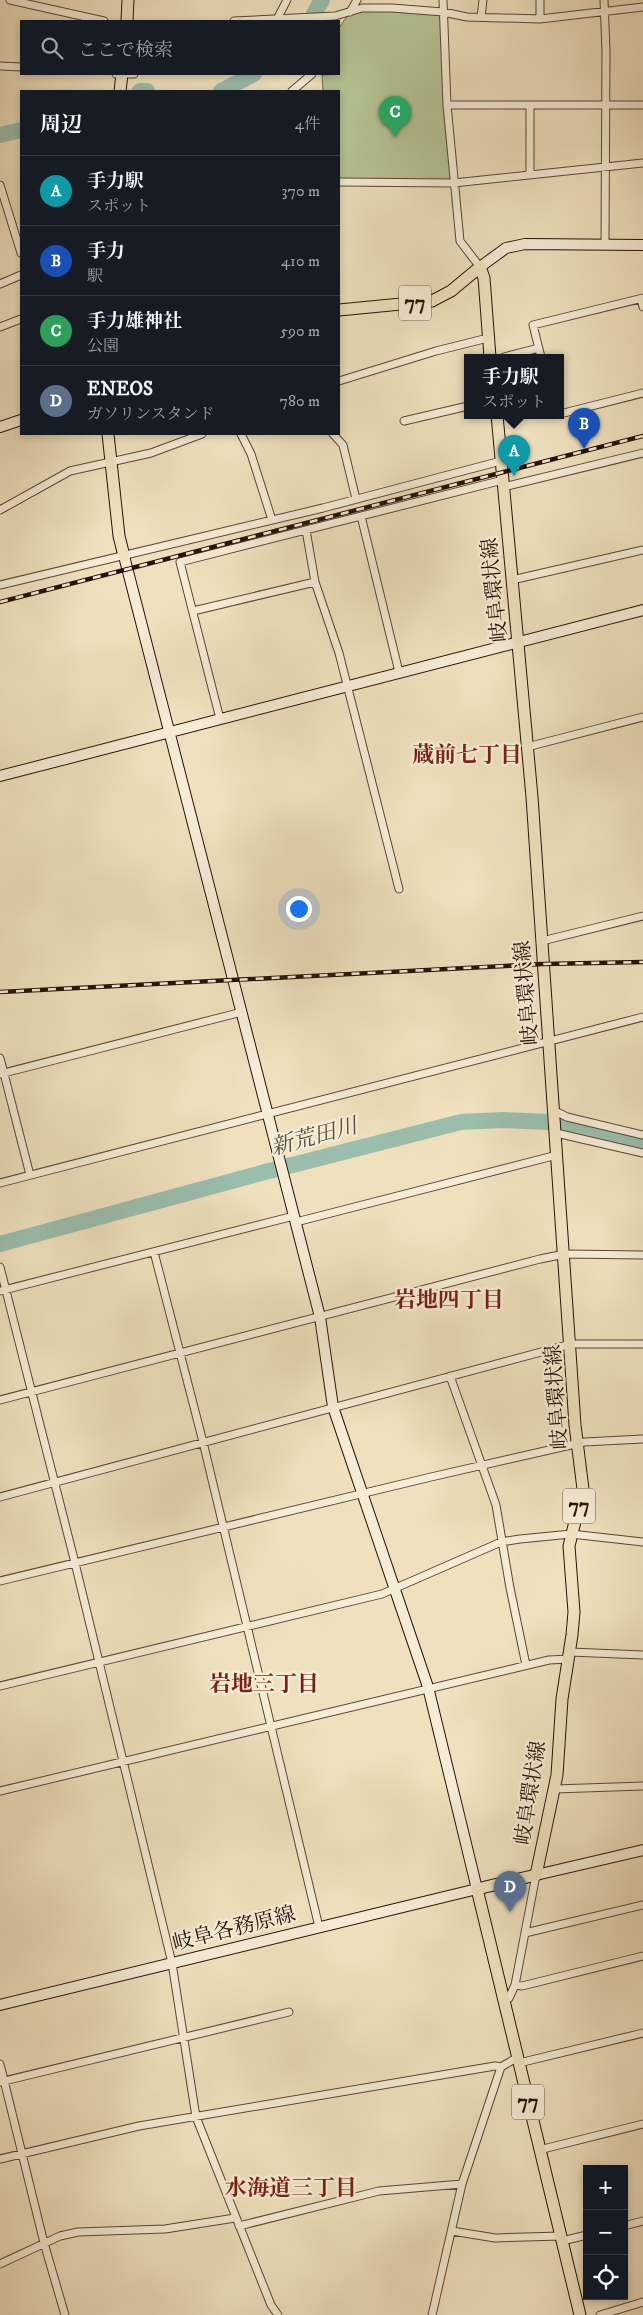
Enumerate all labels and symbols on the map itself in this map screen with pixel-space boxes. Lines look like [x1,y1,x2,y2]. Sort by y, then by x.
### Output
pin: C [379,96,411,137]
road number: 77 [399,286,431,320]
pin: B [568,408,600,449]
pin: A [498,435,530,476]
street label: 岐阜環状線 [477,536,513,644]
district label: 蔵前七丁目 [412,742,522,769]
your location [286,896,312,922]
street label: 岐阜環状線 [509,940,545,1046]
water label: 新荒田川 [268,1112,362,1161]
district label: 岩地四丁目 [394,1287,504,1314]
street label: 岐阜環状線 [540,1344,574,1450]
road number: 77 [563,1488,595,1524]
district label: 岩地三丁目 [209,1671,319,1698]
street label: 岐阜環状線 [510,1739,552,1847]
pin: D [494,1871,526,1912]
street label: 岐阜各務原線 [170,1901,298,1957]
road number: 77 [512,2084,544,2120]
district label: 水海道三丁目 [225,2175,357,2202]

